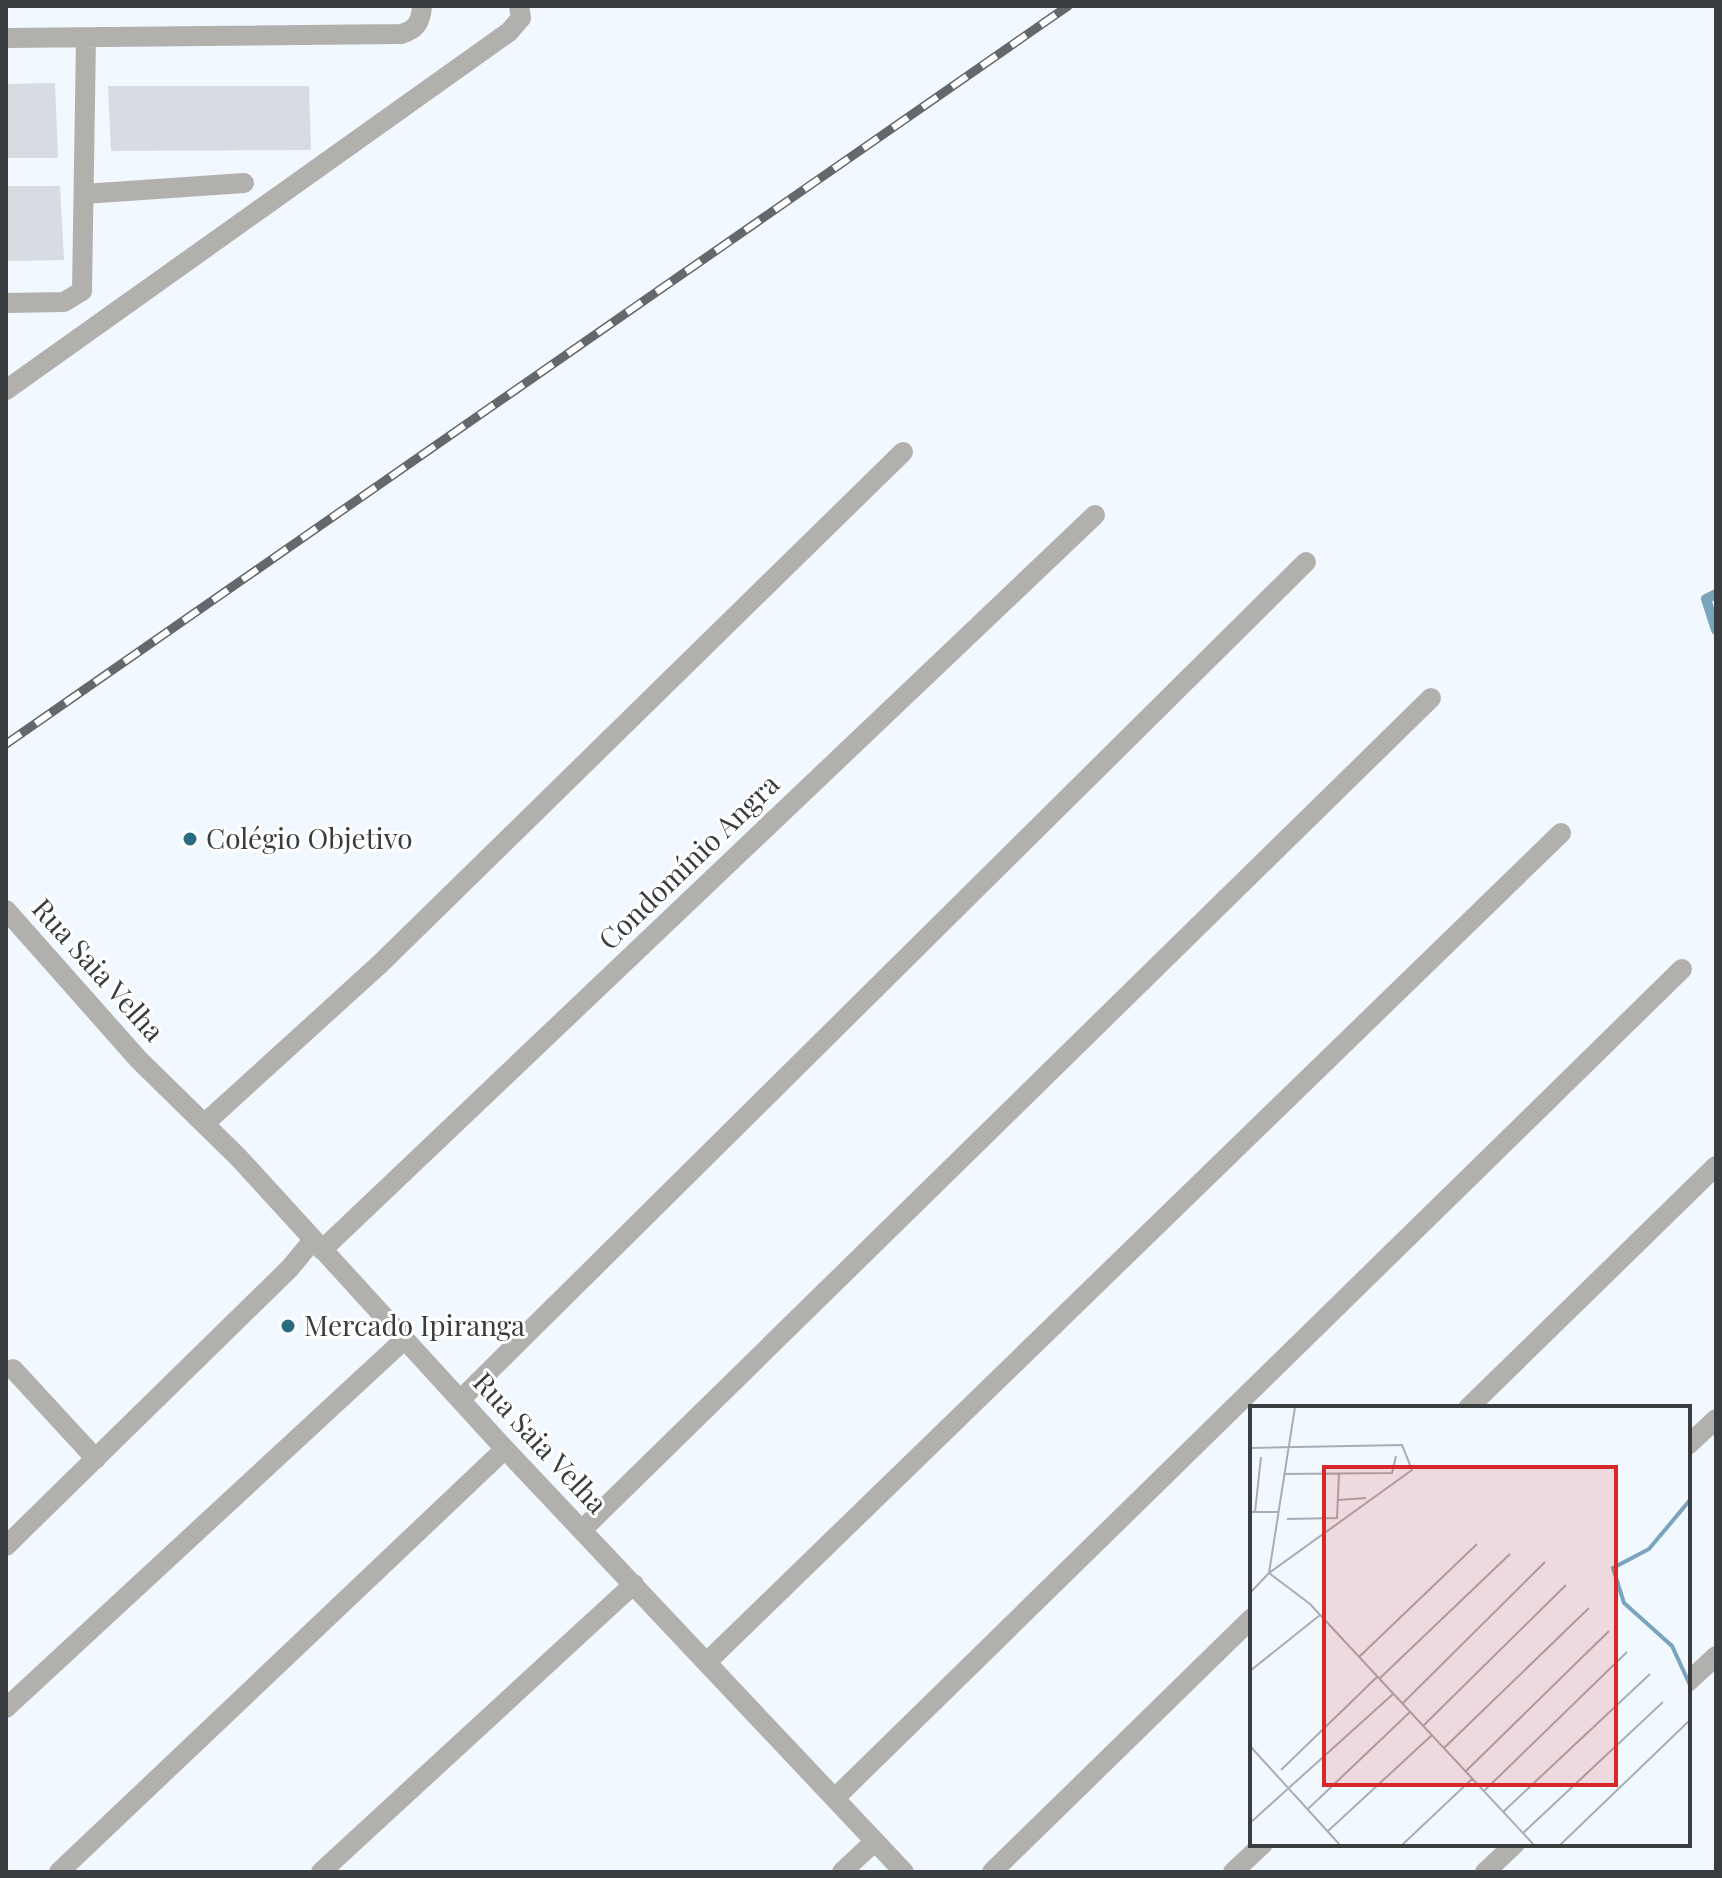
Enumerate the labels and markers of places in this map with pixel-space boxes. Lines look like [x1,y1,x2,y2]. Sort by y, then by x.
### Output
place label: Colégio Objetivo [206,819,413,856]
marker: Colégio Objetivo [181,830,199,848]
place label: Mercado Ipiranga [304,1306,525,1343]
marker: Mercado Ipiranga [279,1317,297,1335]

